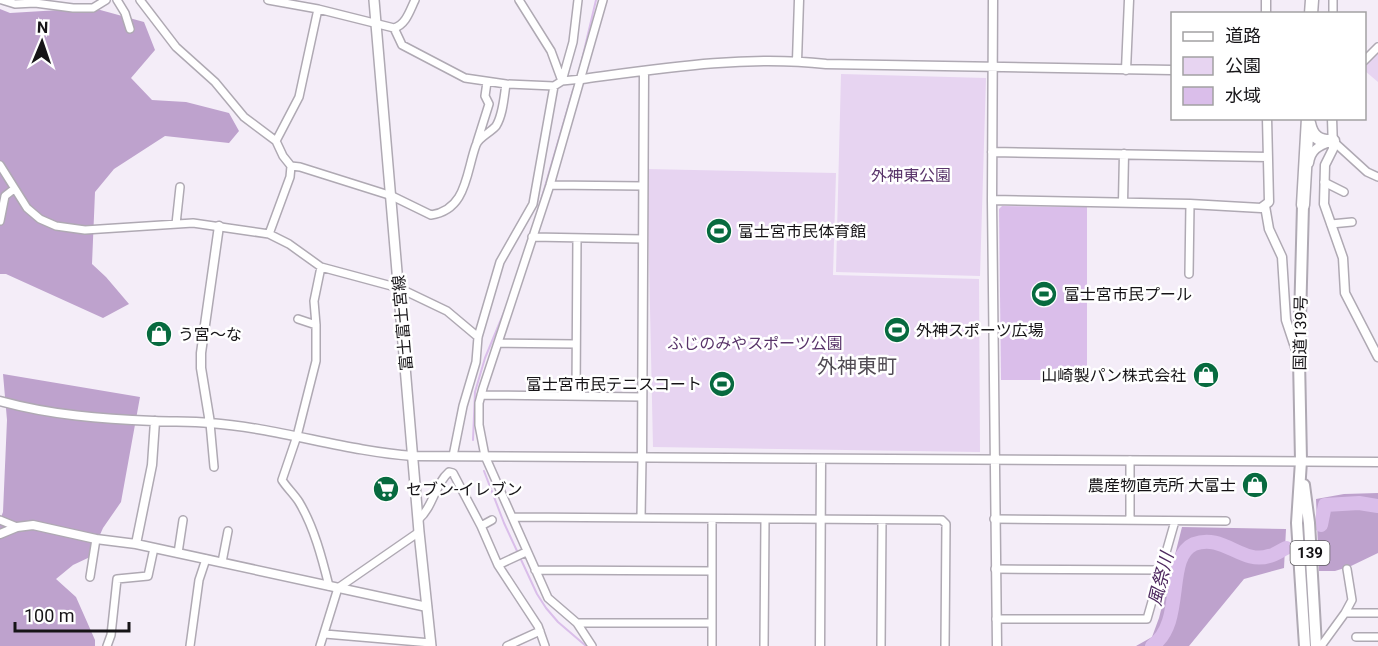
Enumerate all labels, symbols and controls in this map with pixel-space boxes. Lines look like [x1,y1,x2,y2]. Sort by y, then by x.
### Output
north arrow [12,12,72,72]
legend [1171,12,1366,120]
text: N [37,18,48,37]
text: 道路 [1225,25,1261,46]
text: 公園 [1225,55,1261,76]
text: 水域 [1225,85,1261,106]
park label: 外神東公園 [871,166,951,185]
sports icon: 富士宮市民体育館 [704,216,734,246]
place label: 富士宮市民体育館 [738,222,866,241]
street label: 富士富士宮線 [389,274,416,372]
sports icon: 富士宮市民プール [1029,279,1059,309]
place label: 富士宮市民プール [1064,285,1192,304]
street label: 国道139号 [1290,295,1311,371]
sports icon: 外神スポーツ広場 [882,315,912,345]
shop icon: う宮〜な [144,319,174,349]
place label: 外神スポーツ広場 [916,321,1044,340]
place label: う宮〜な [178,325,242,344]
park label: ふじのみやスポーツ公園 [667,334,843,353]
district label: 外神東町 [817,354,897,378]
shop icon: 山崎製パン株式会社 [1191,360,1221,390]
place label: 山崎製パン株式会社 [1041,366,1186,385]
sports icon: 富士宮市民テニスコート [707,369,737,399]
place label: 富士宮市民テニスコート [526,375,702,394]
shop icon: 農産物直売所 大富士 [1240,470,1270,500]
supermarket icon: セブン-イレブン [371,474,401,504]
place label: 農産物直売所 大富士 [1088,476,1236,495]
place label: セブン-イレブン [406,480,522,499]
road number: 139 [1290,541,1330,565]
water label: 風祭川 [1144,548,1178,608]
scale bar [15,595,129,633]
text: 100 m [24,605,75,626]

